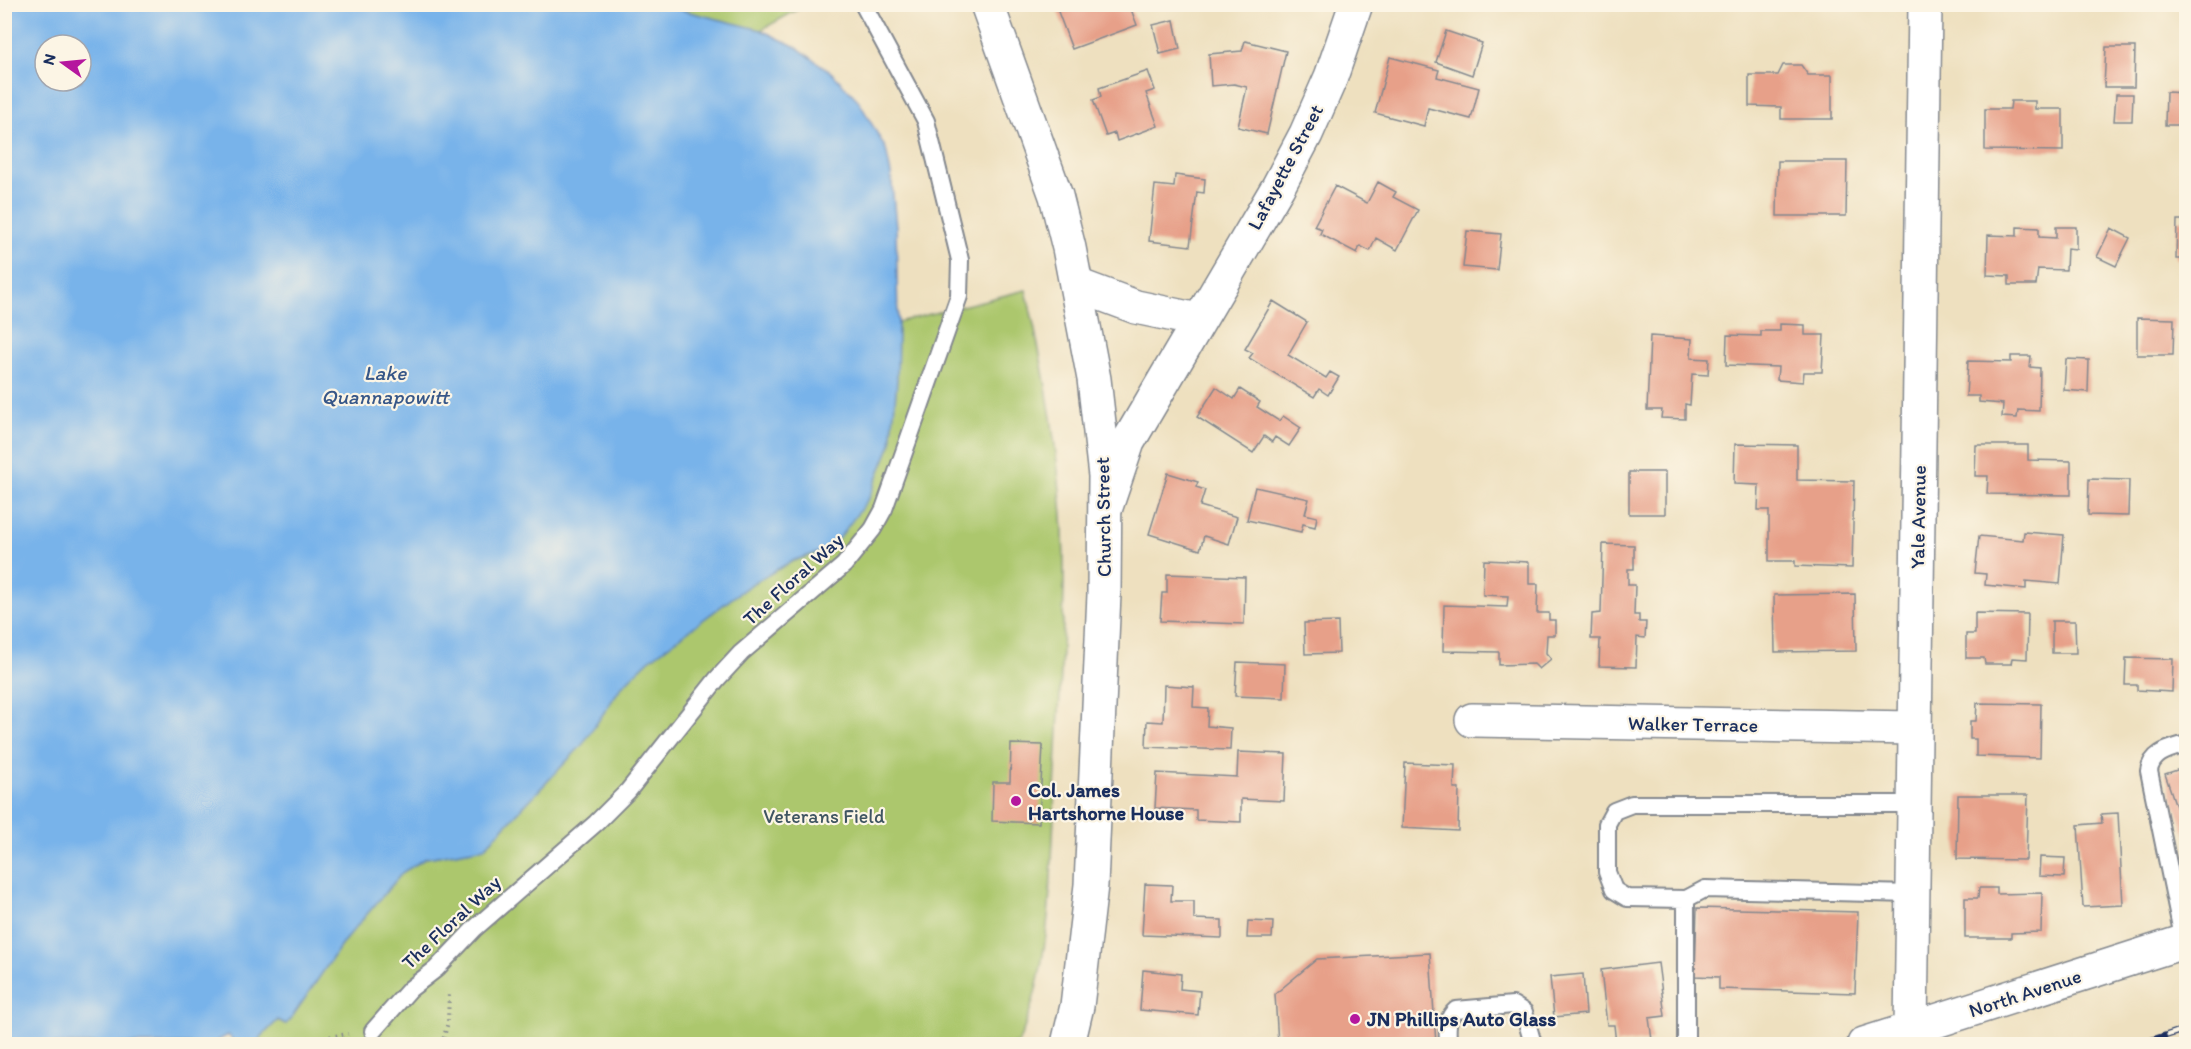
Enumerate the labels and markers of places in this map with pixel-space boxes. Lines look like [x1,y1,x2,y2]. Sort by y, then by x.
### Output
place label: Col. James Hartshorne House [1028,778,1185,825]
marker: Col. James Hartshorne House [1009,794,1023,808]
place label: JN Phillips Auto Glass [1366,1007,1556,1032]
marker: JN Phillips Auto Glass [1348,1012,1362,1026]

